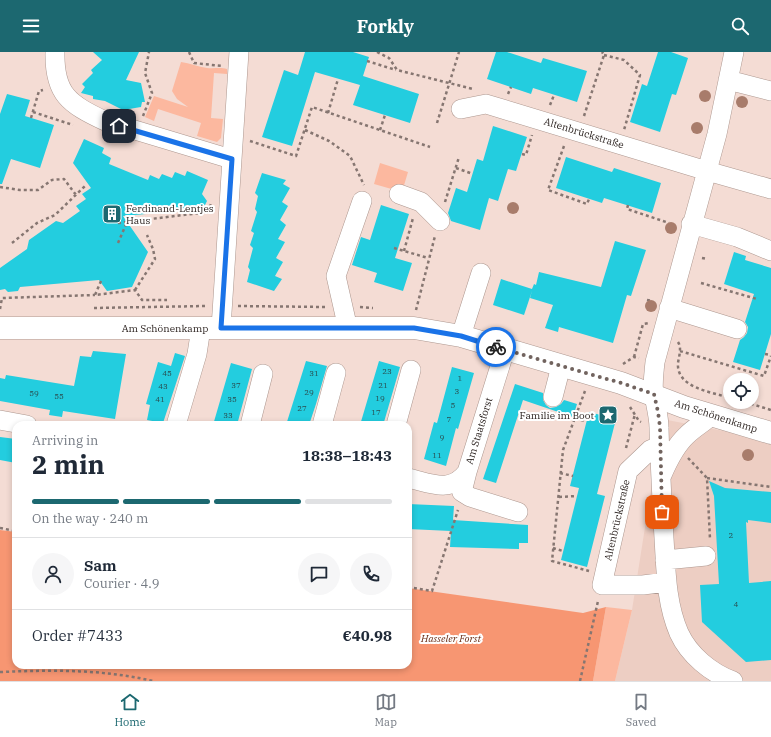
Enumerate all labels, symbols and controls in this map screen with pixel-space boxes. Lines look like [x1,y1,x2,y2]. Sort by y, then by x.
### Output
icon: menu [20,15,42,37]
text: Forkly [357,15,414,38]
icon: search [729,15,751,37]
pin [102,109,136,143]
icon: home [108,115,130,137]
street label: Altenbrückstraße [542,115,626,151]
place label: Ferdinand-Lentjes Haus [126,202,214,227]
building icon: Ferdinand-Lentjes Haus [101,203,123,225]
street label: Am Schönenkamp [122,322,208,335]
courier [476,327,516,367]
icon: bike [485,336,507,358]
house number: 23 [382,366,392,376]
house number: 45 [162,368,172,378]
house number: 31 [309,368,319,378]
house number: 1 [458,373,463,383]
map controls [723,373,759,409]
button: locate [723,373,759,409]
house number: 37 [231,380,241,390]
house number: 21 [378,380,388,390]
house number: 43 [158,381,168,391]
house number: 3 [455,386,460,396]
house number: 29 [304,387,314,397]
house number: 59 [29,388,39,398]
house number: 55 [54,391,64,401]
house number: 19 [375,393,385,403]
house number: 41 [155,394,165,404]
house number: 35 [227,394,237,404]
street label: Am Staatsforst [463,396,495,466]
street label: Am Schönenkamp [673,396,759,436]
house number: 5 [451,400,456,410]
house number: 27 [297,403,307,413]
place icon: Familie im Boot [597,404,619,426]
house number: 17 [371,407,381,417]
place label: Familie im Boot [520,409,594,422]
house number: 33 [223,410,233,420]
house number: 7 [447,414,452,424]
text: Arriving in [32,432,98,449]
house number: 9 [440,432,445,442]
text: 18:38–18:43 [302,446,392,465]
text: 2 min [32,447,105,481]
house number: 11 [432,450,442,460]
street label: Altenbrückstraße [601,478,633,562]
pin [645,495,679,529]
icon: bag [651,501,673,523]
text: On the way · 240 m [32,510,148,527]
house number: 2 [729,530,734,540]
button: person [32,553,74,595]
button: chat [298,553,340,595]
button: phone [350,553,392,595]
text: Sam [84,556,117,575]
text: Courier · 4.9 [84,575,160,592]
house number: 4 [734,599,739,609]
text: Order #7433 [32,626,123,645]
text: €40.98 [342,626,392,645]
park label: Hasseler Forst [420,632,481,645]
tab: Home [114,691,146,729]
tab: Map [375,691,397,729]
tab: Saved [626,691,657,729]

